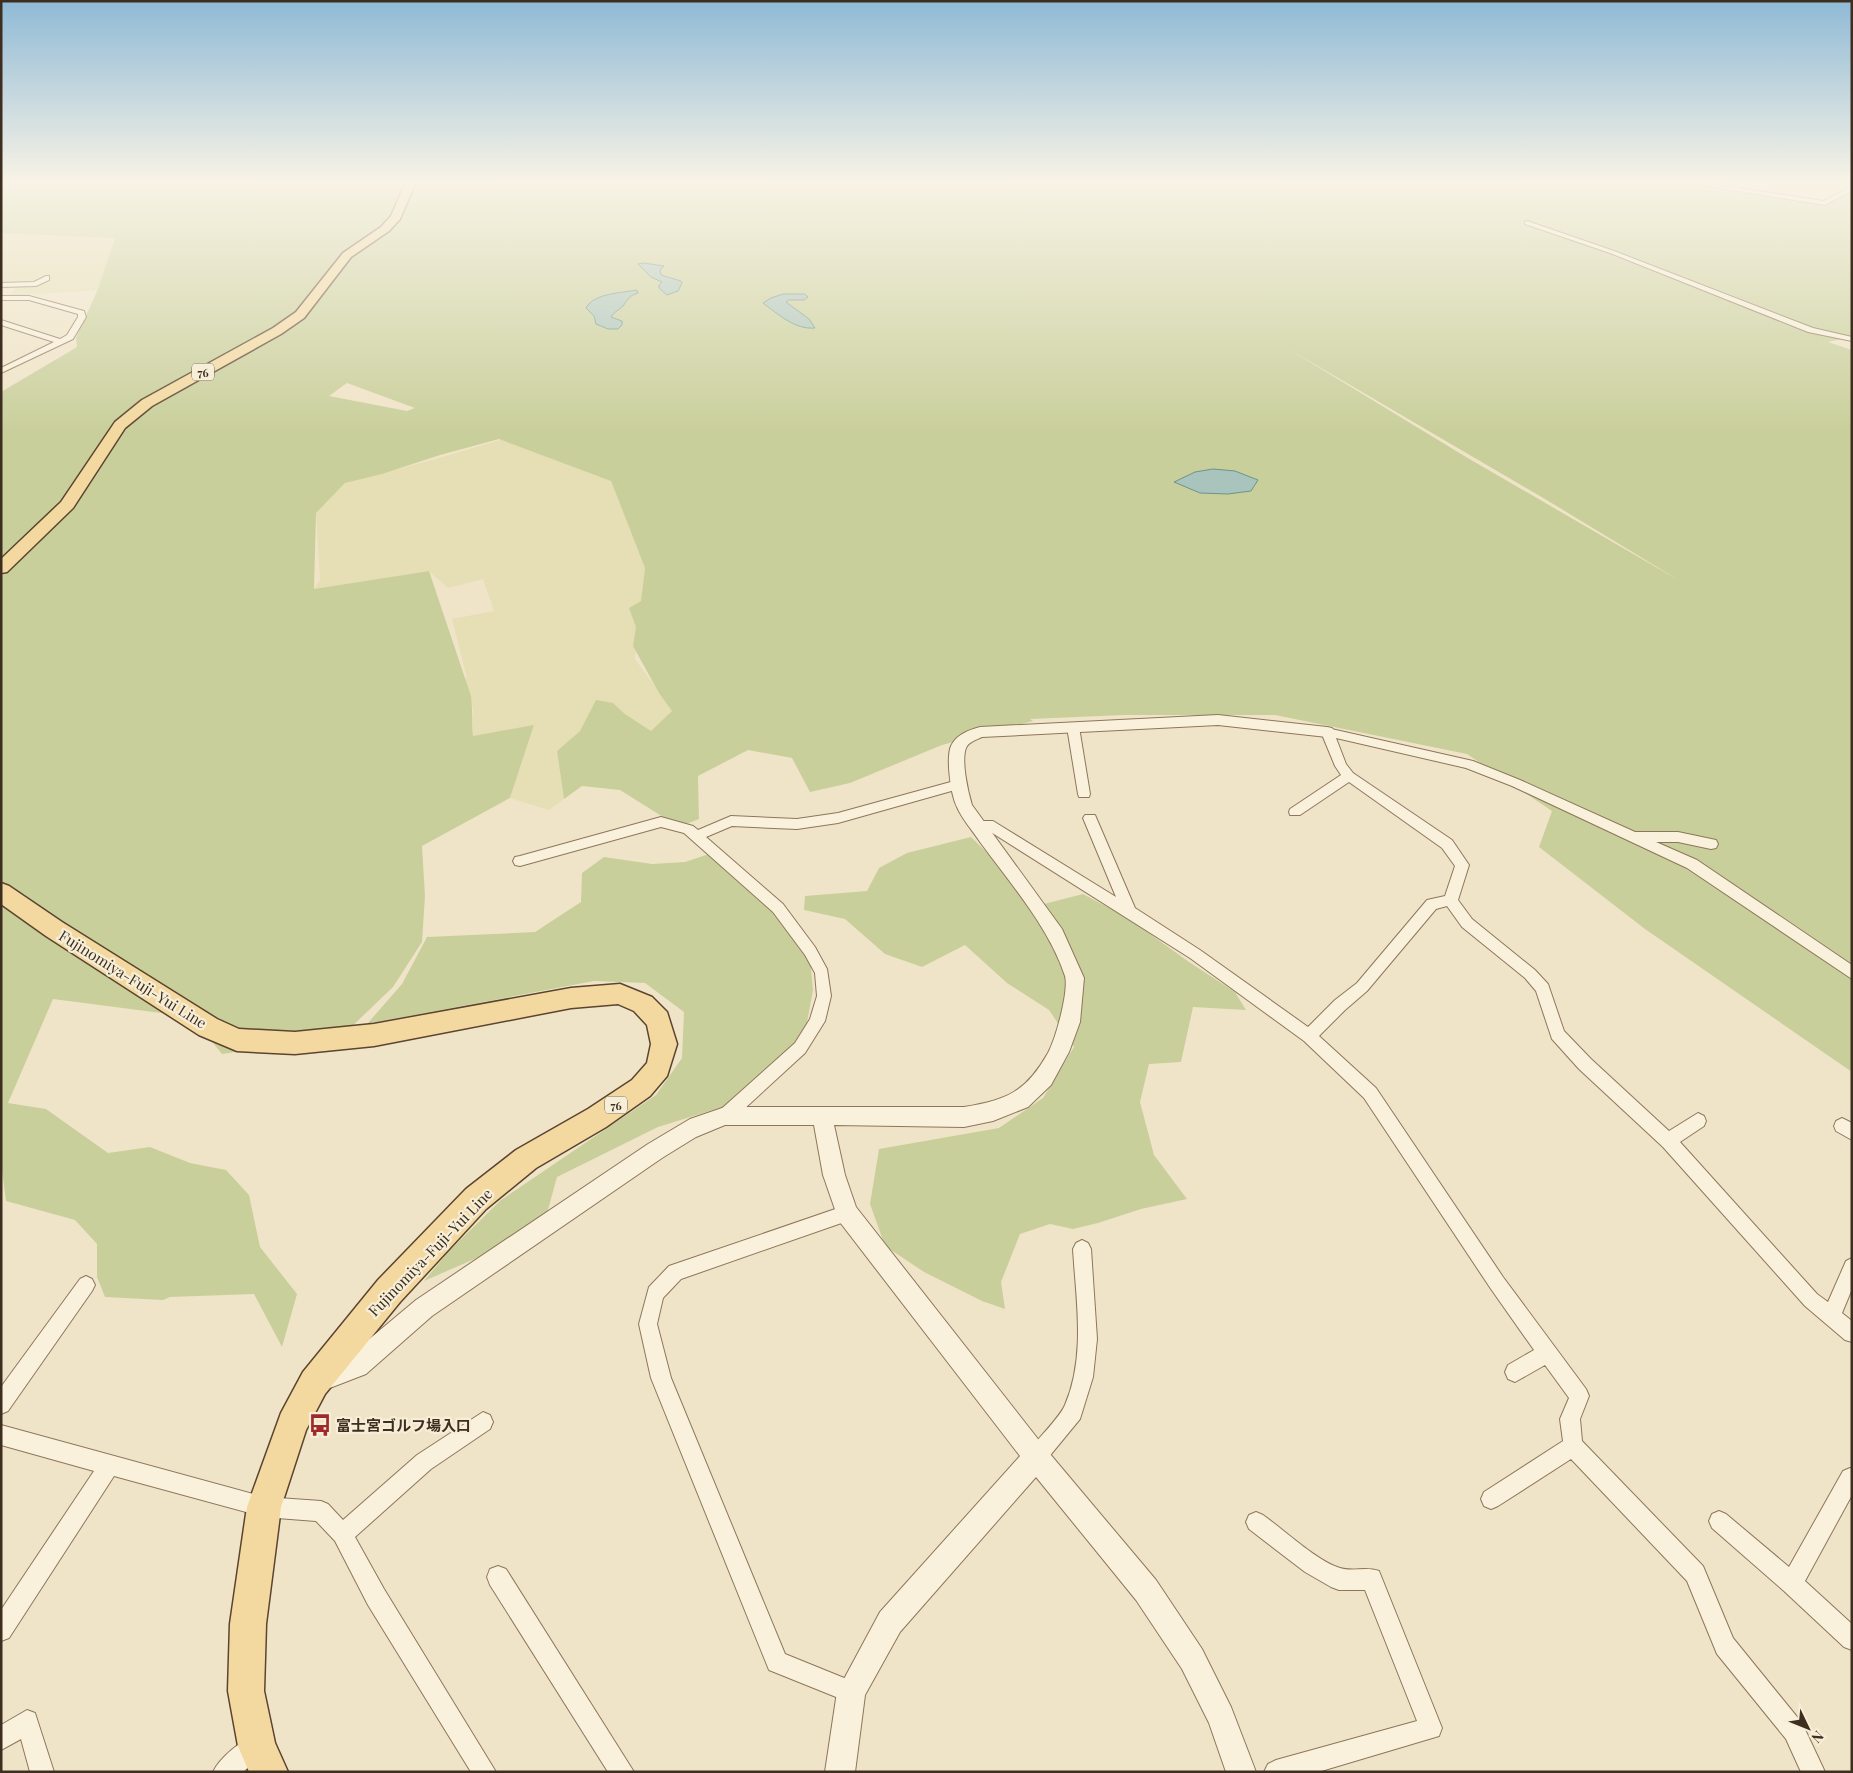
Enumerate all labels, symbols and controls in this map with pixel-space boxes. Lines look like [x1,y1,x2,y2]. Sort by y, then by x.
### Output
road number: 76 [192,364,214,381]
street label: Fujinomiya-Fuji-Yui Line [55,925,211,1033]
road number: 76 [605,1096,627,1114]
street label: Fujinomiya-Fuji-Yui Line [363,1184,497,1320]
bus stop icon: 富士宮ゴルフ場入口 [307,1412,333,1438]
place label: 富士宮ゴルフ場入口 [336,1415,471,1435]
north arrow [1783,1703,1833,1753]
text: N [1807,1727,1828,1747]

